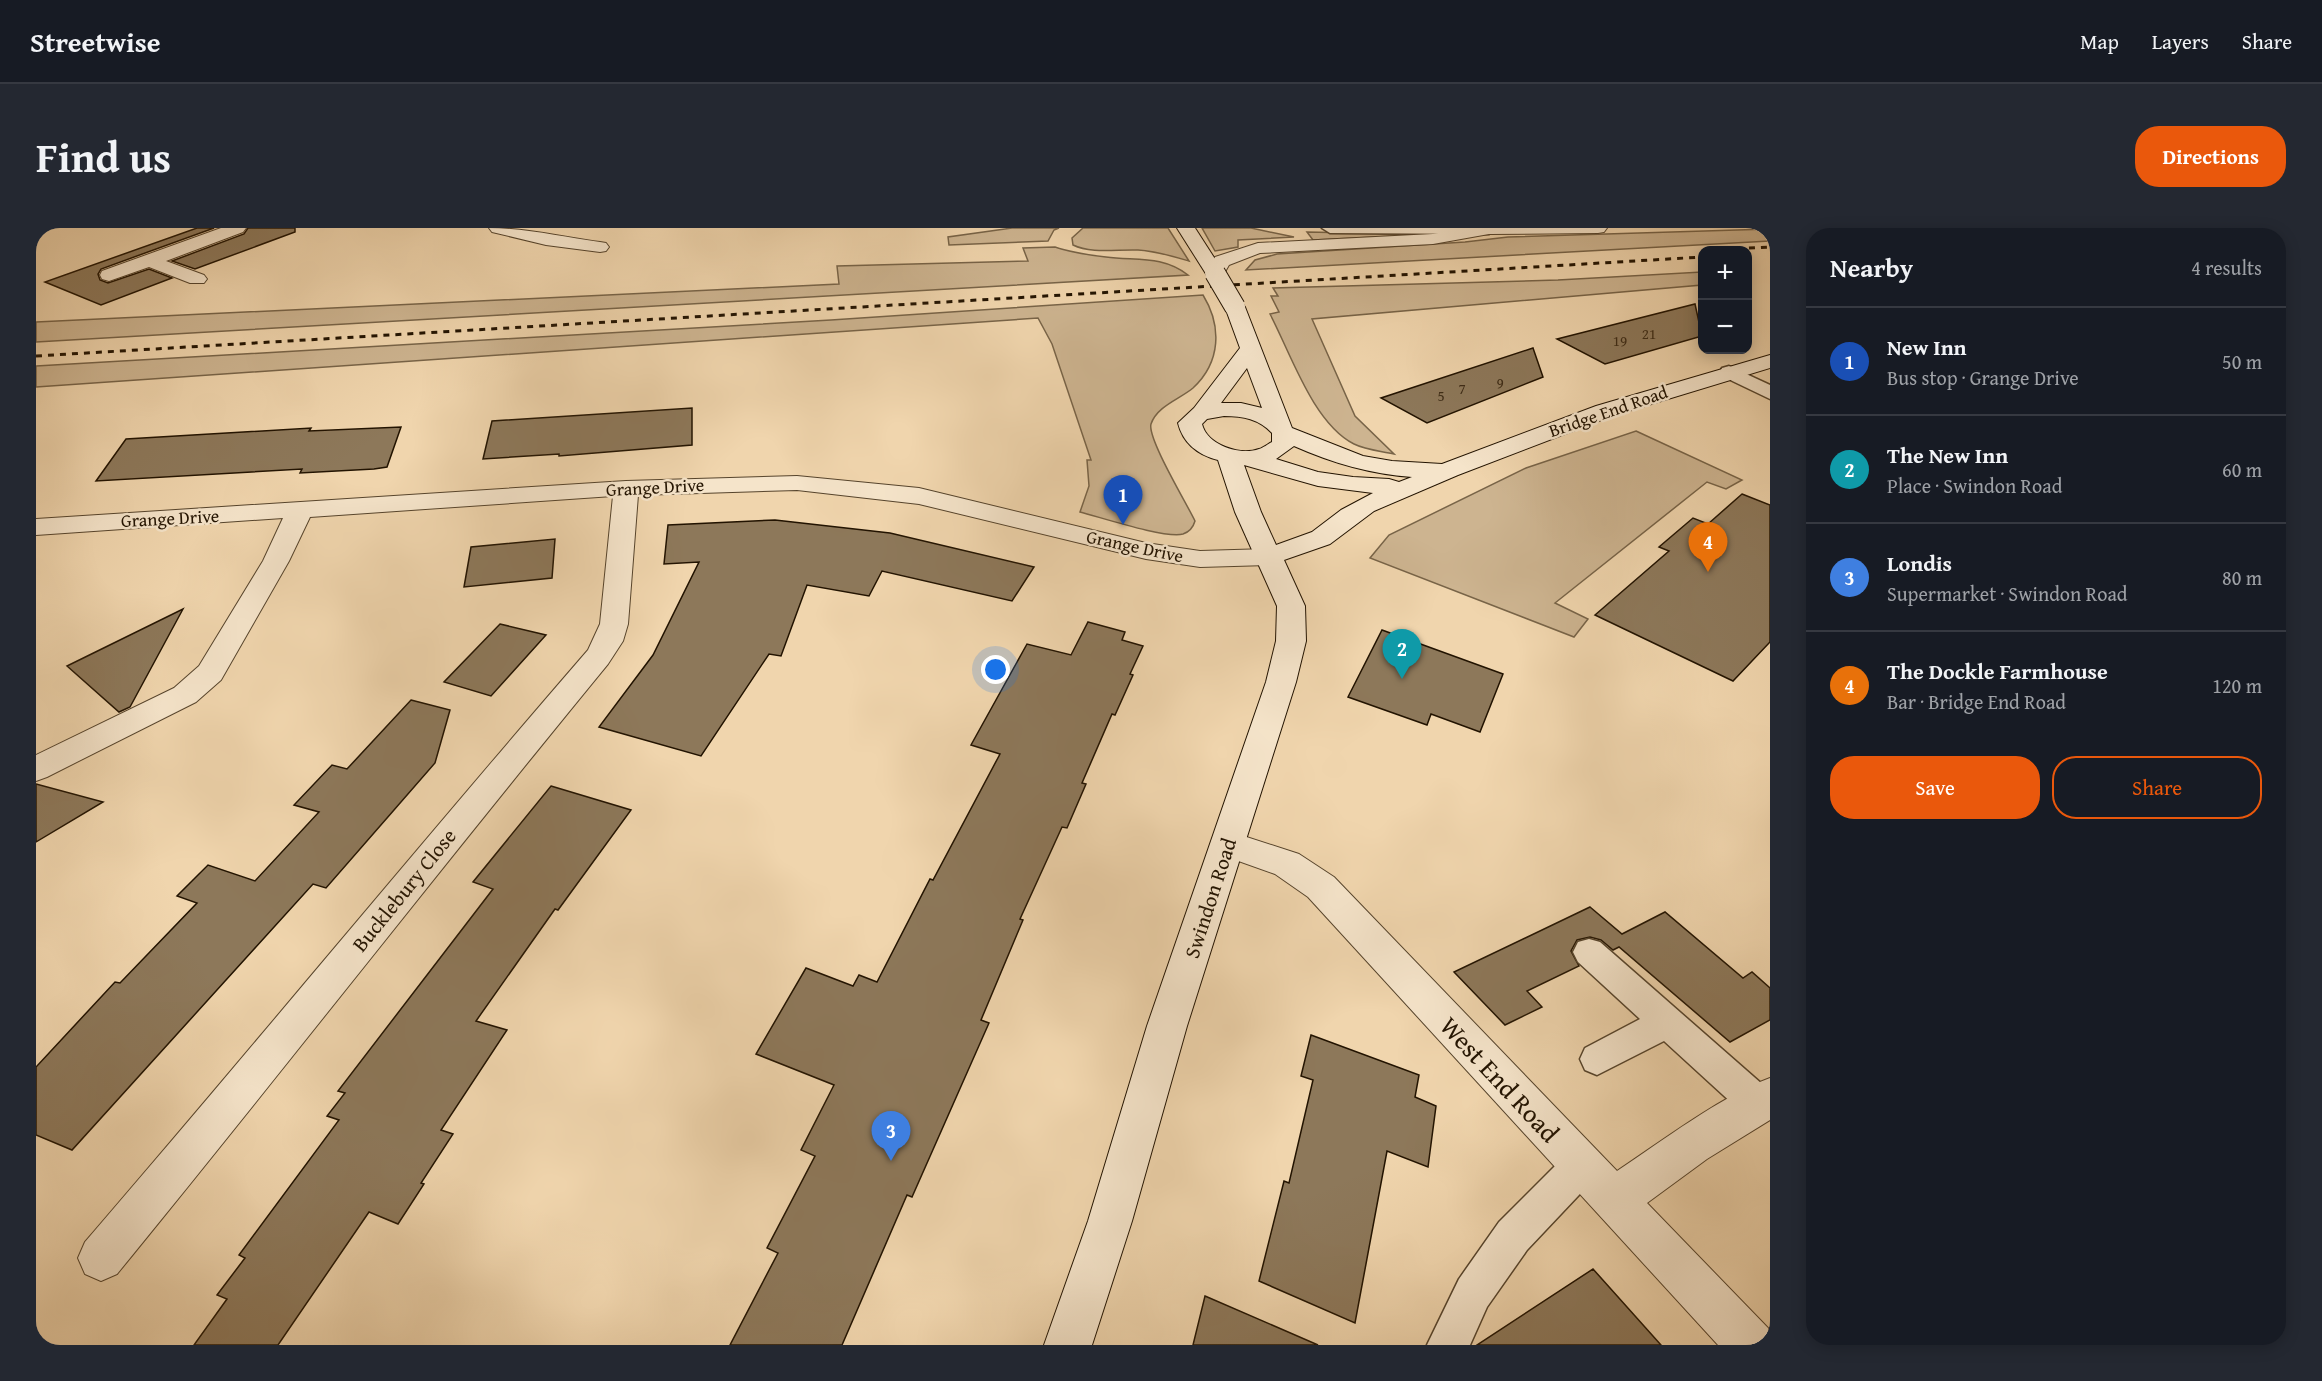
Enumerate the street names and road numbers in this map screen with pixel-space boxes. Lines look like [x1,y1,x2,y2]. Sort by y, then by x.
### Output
street label: Bridge End Road [1545,378,1671,444]
street label: Grange Drive [605,471,705,503]
street label: Grange Drive [120,502,220,534]
street label: Grange Drive [1084,523,1186,569]
street label: Bucklebury Close [344,822,464,958]
street label: Swindon Road [1176,833,1244,962]
street label: West End Road [1431,1007,1569,1151]

